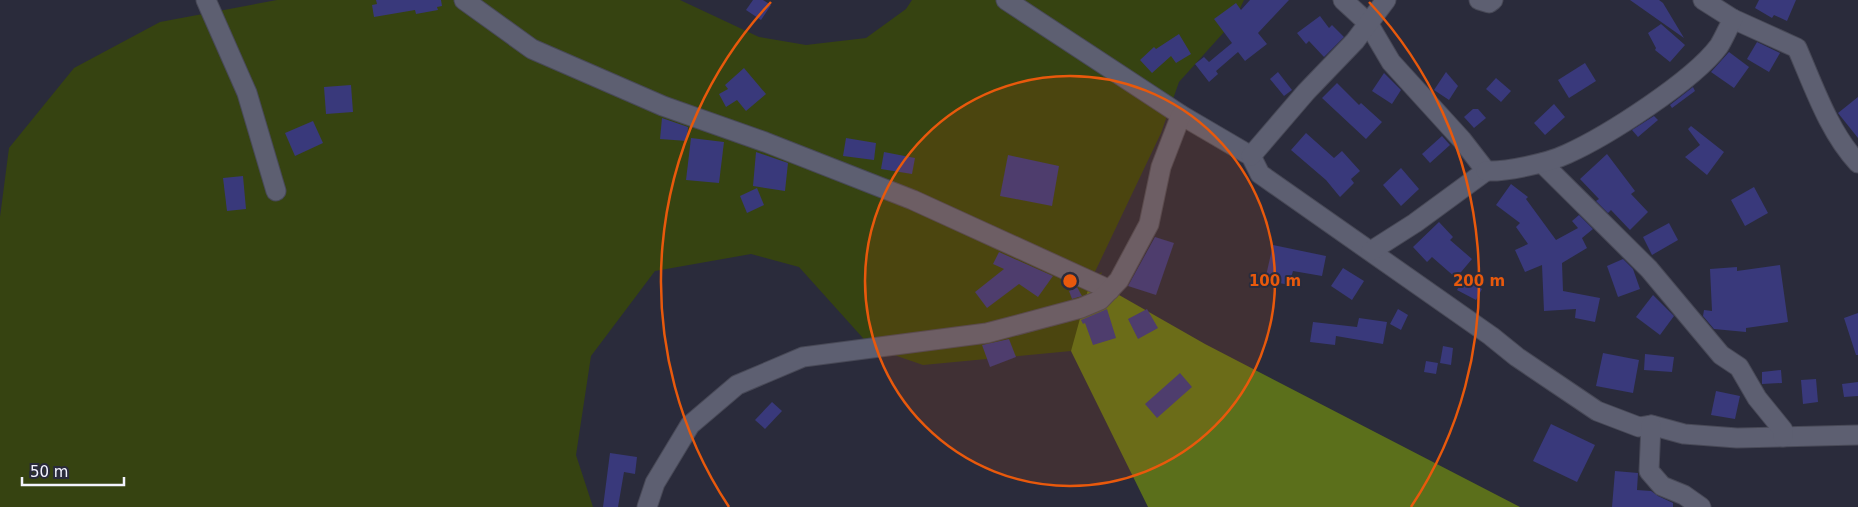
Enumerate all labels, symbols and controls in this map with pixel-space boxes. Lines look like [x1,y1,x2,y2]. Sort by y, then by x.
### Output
centre of rings [1061,272,1079,290]
text: 100 m [1249,272,1301,290]
text: 200 m [1453,272,1505,290]
scale bar [22,454,125,486]
text: 50 m [30,463,68,481]

